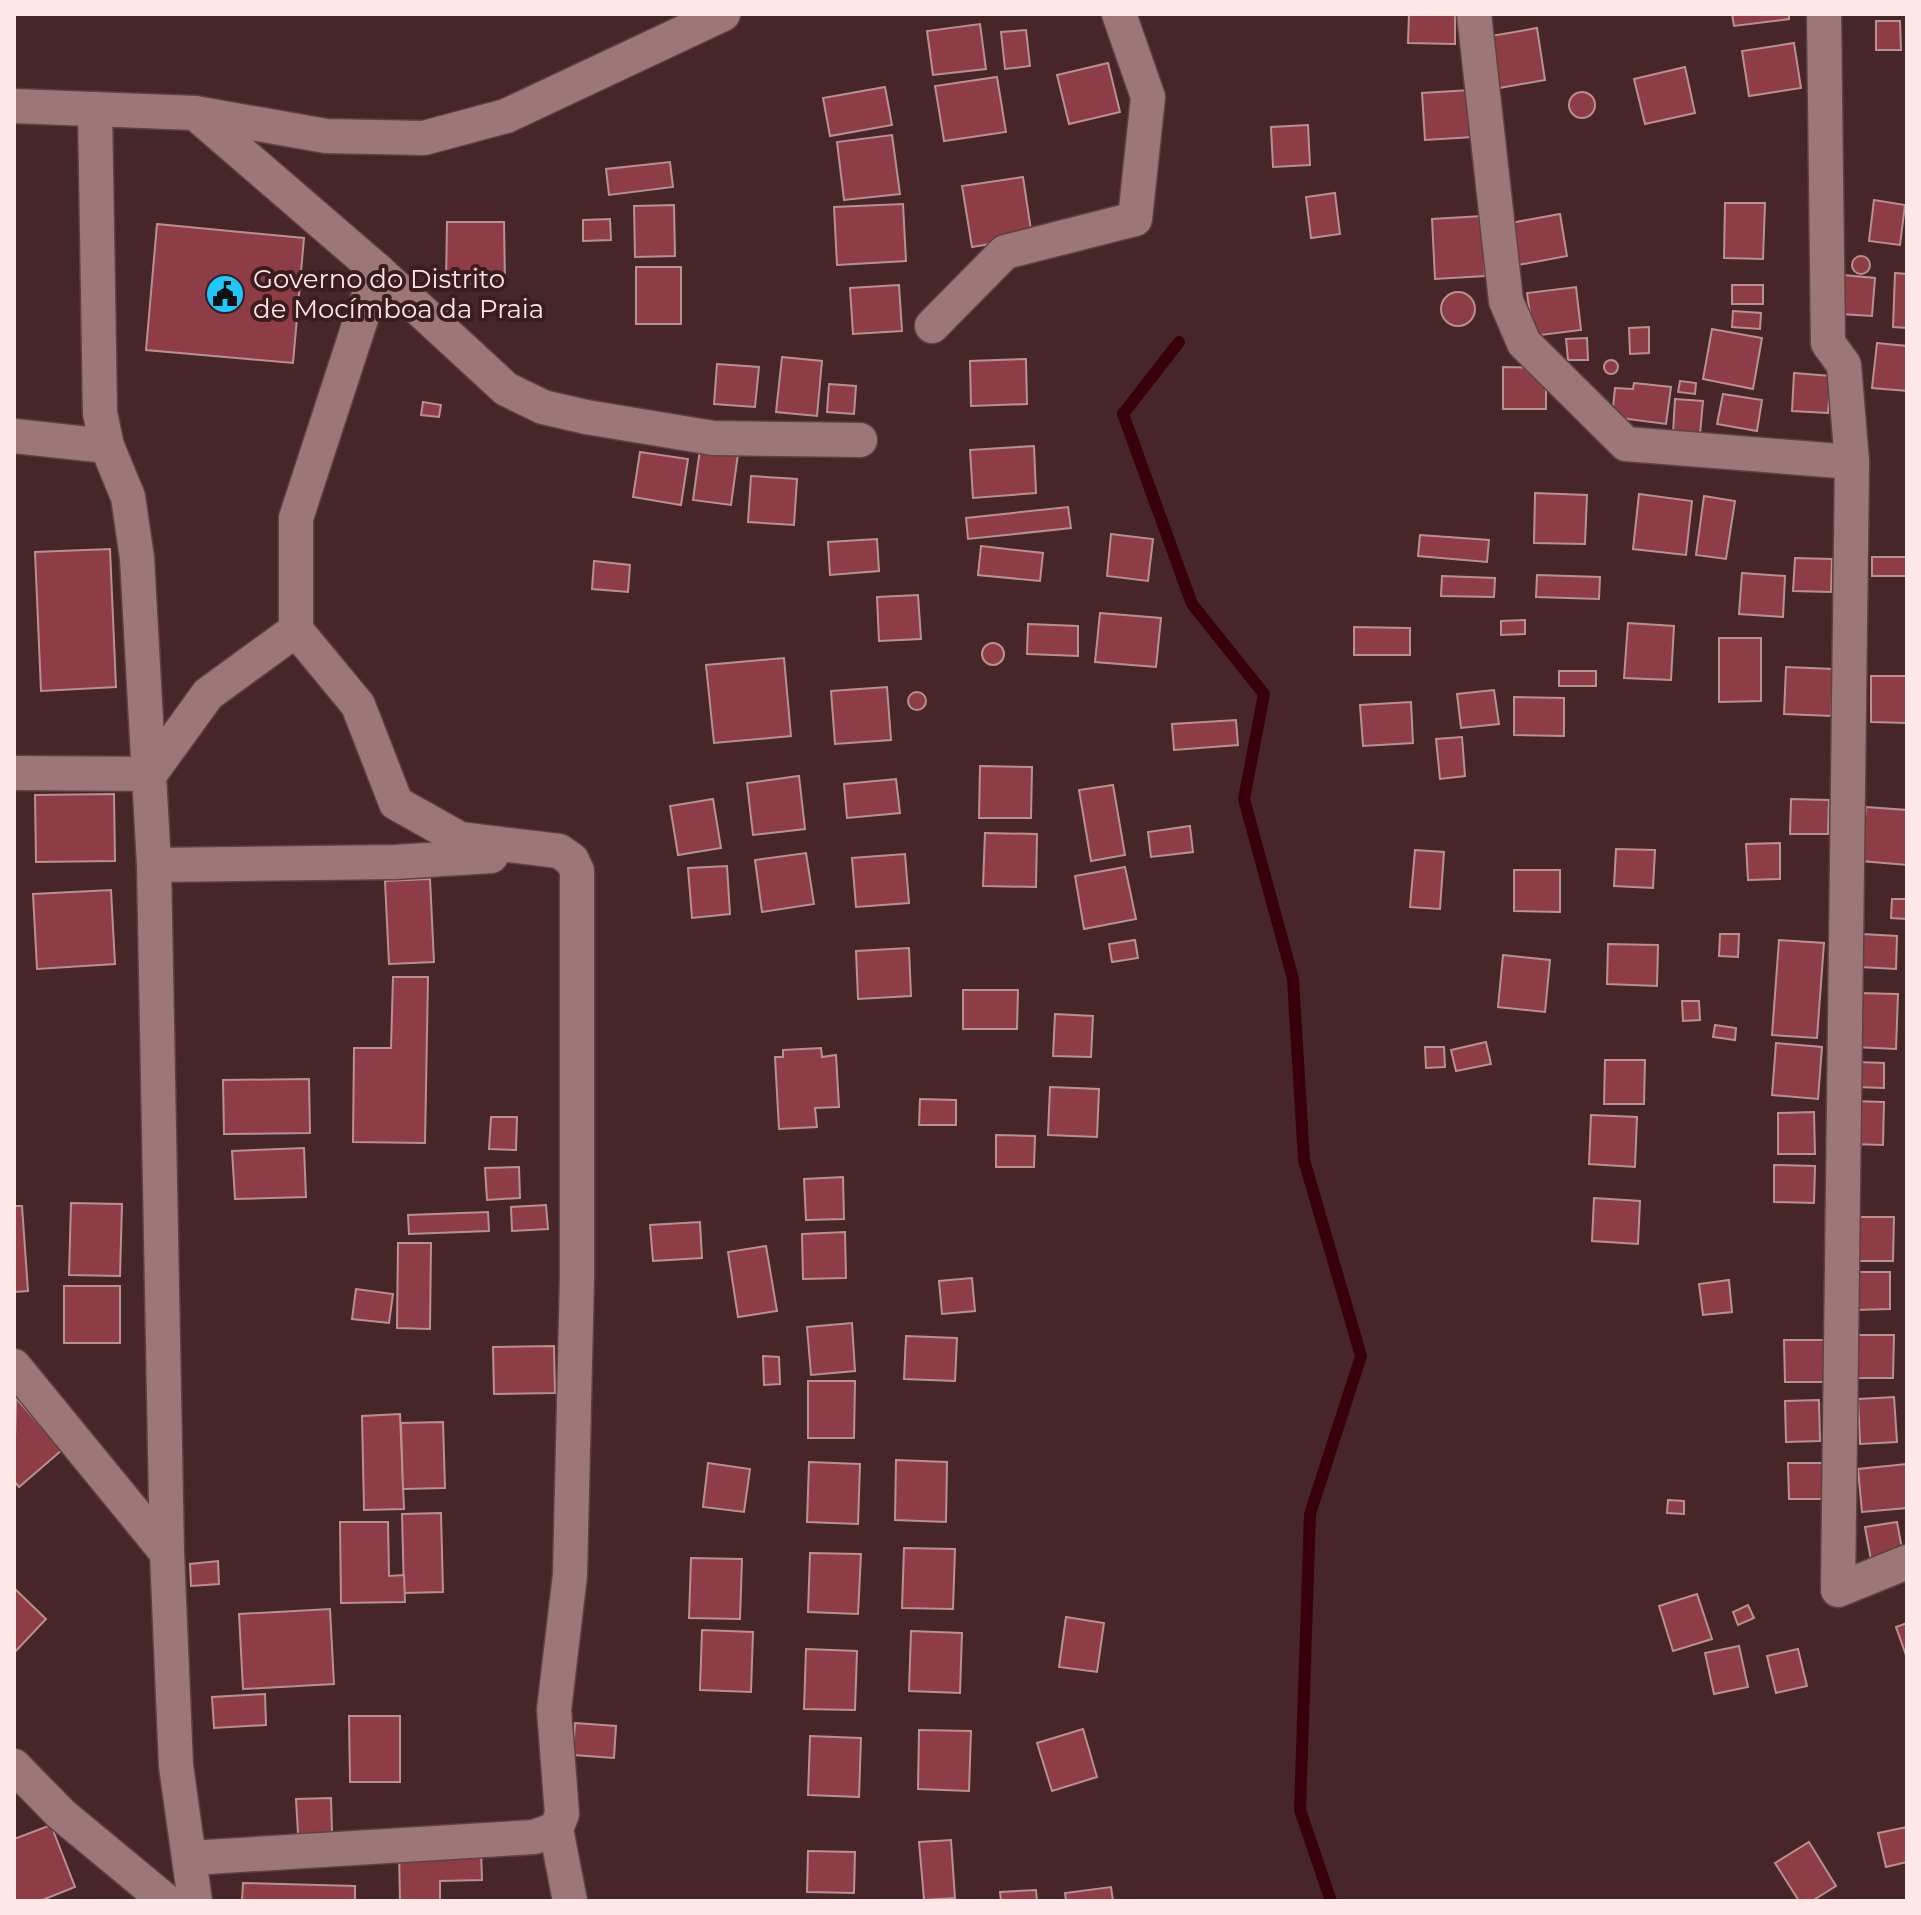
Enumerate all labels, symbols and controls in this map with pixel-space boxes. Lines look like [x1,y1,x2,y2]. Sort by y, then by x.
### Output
place label: Governo do Distrito de Mocímboa da Praia [253,263,544,325]
public building icon: Governo do Distrito de Mocímboa da Praia [204,273,246,315]

